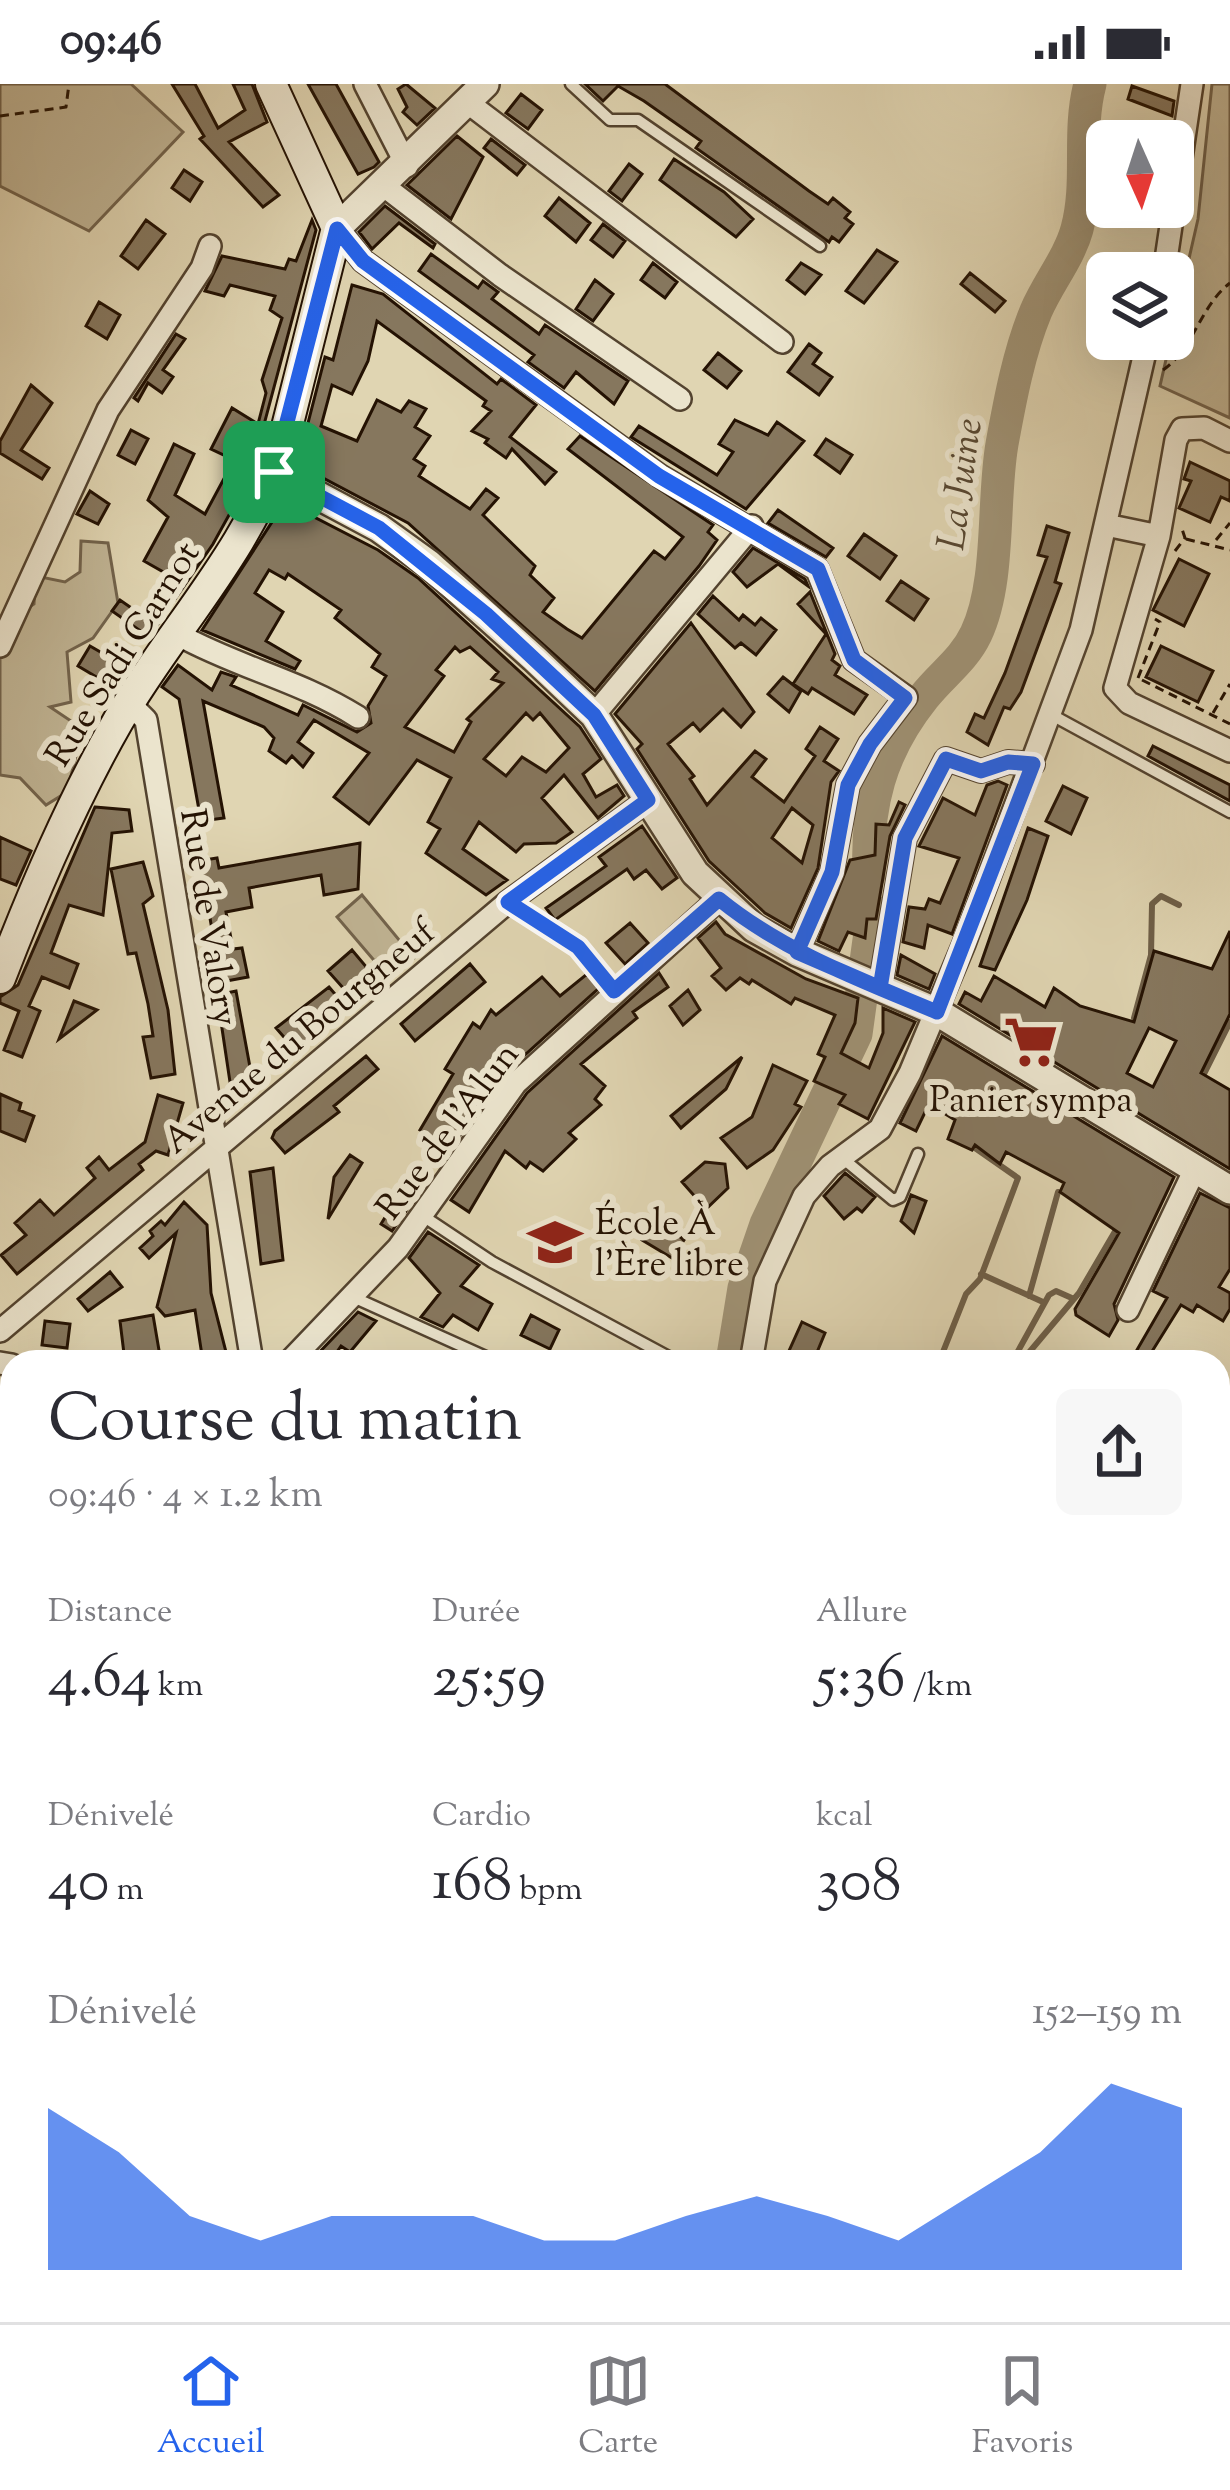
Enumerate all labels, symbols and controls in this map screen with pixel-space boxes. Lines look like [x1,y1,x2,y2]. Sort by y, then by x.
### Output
text: 09:46 [60,10,162,75]
north arrow [1086,120,1194,228]
map controls [1086,120,1194,360]
button: layers [1086,252,1194,360]
water label: La Juine [926,415,1000,554]
pin [223,421,325,523]
icon: arrive [241,439,307,505]
street label: Rue Sadi Carnot [34,533,214,778]
street label: Rue de Valory [164,806,250,1030]
street label: Avenue du Bourgneuf [153,907,449,1168]
supermarket icon: Panier sympa [1002,1013,1060,1071]
street label: Rue de l'Alun [365,1033,533,1232]
place label: Panier sympa [929,1076,1133,1128]
place label: École À l'Ère libre [595,1199,744,1292]
school or university icon: École À l'Ère libre [526,1213,584,1271]
text: Course du matin [48,1376,522,1471]
button: share [1056,1389,1182,1515]
text: 09:46 · 4 × 1.2 km [48,1469,323,1525]
text: Distance [48,1589,172,1637]
text: Durée [432,1589,520,1637]
text: Allure [816,1589,908,1637]
text: 4.64 [48,1637,151,1724]
text: 25:59 [432,1637,546,1724]
text: 5:36 [816,1637,906,1724]
text: km [151,1663,203,1711]
text: /km [906,1663,972,1711]
text: Dénivelé [48,1793,174,1841]
text: Cardio [432,1793,531,1841]
text: kcal [816,1793,873,1841]
text: 40 [48,1841,109,1928]
text: 168 [432,1841,512,1928]
text: 308 [816,1841,901,1928]
text: m [109,1867,144,1915]
text: bpm [512,1867,583,1915]
text: Dénivelé [48,1986,197,2042]
text: 152–159 m [1032,1986,1182,2042]
tab: Accueil [157,2348,265,2468]
tab: Carte [578,2348,658,2468]
tab: Favoris [972,2348,1073,2468]

